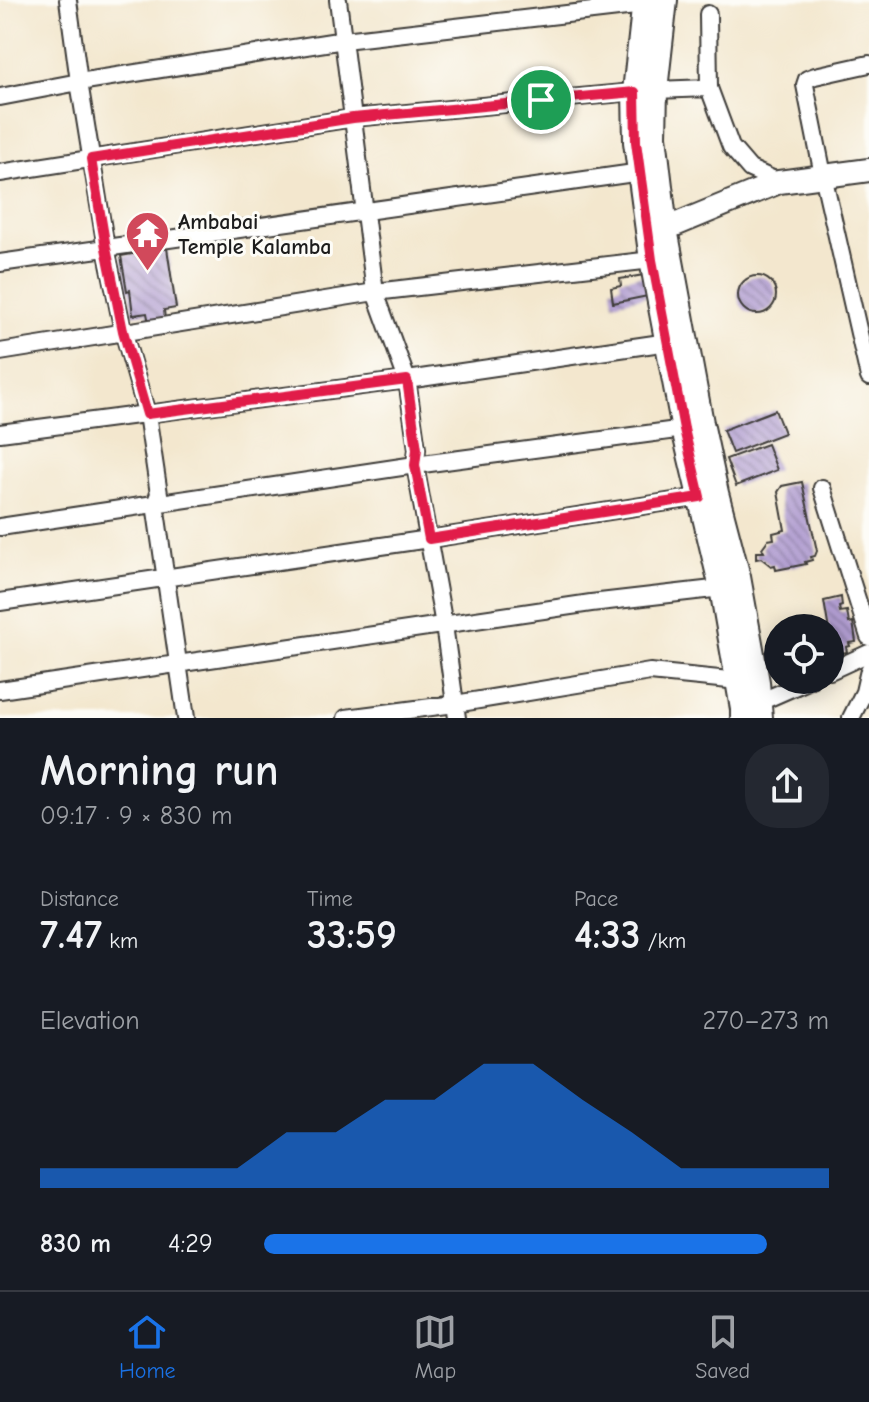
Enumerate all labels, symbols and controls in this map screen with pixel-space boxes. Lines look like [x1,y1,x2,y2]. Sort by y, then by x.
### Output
pin [507,66,575,134]
icon: arrive [519,78,563,122]
place label: Ambabai Temple Kalamba [178,209,332,260]
temple icon: Ambabai Temple Kalamba [123,210,171,273]
map controls [764,614,844,694]
button: locate [764,614,844,694]
button: share [745,744,829,828]
text: Morning run [40,745,279,796]
text: 09:17 · 9 × 830 m [40,801,232,831]
text: Distance [40,886,119,912]
text: Time [307,886,353,912]
text: Pace [574,886,618,912]
text: 7.47 [40,912,102,958]
text: 33:59 [307,912,397,958]
text: 4:33 [574,912,640,958]
text: km [102,928,138,954]
text: /km [640,928,686,954]
text: Elevation [40,1006,140,1036]
text: 270–273 m [703,1006,829,1036]
text: 830 m [40,1229,111,1259]
text: 4:29 [168,1229,213,1259]
tab: Home [119,1310,176,1384]
tab: Map [413,1310,457,1384]
tab: Saved [695,1310,750,1384]

